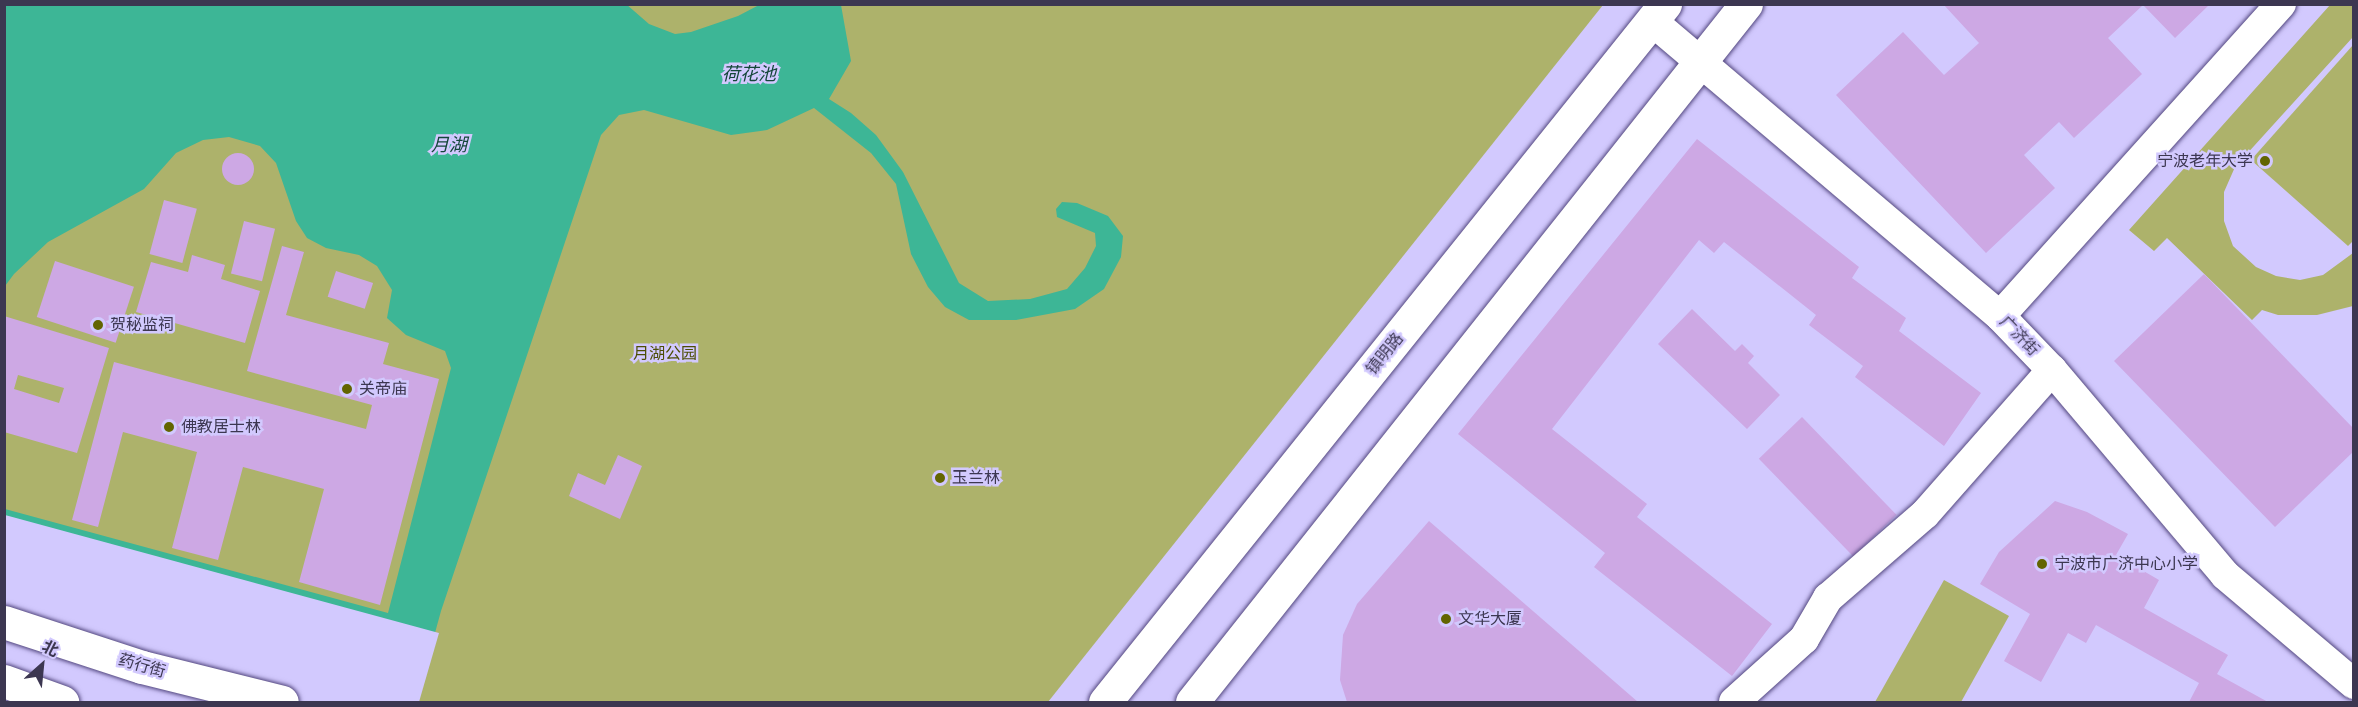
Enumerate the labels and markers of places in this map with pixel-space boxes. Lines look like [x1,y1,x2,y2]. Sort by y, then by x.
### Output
place label: 宁波老年大学 [2157,151,2253,171]
marker: 宁波老年大学 [2258,154,2272,168]
place label: 贺秘监祠 [110,315,174,335]
marker: 贺秘监祠 [91,318,105,332]
place label: 关帝庙 [359,379,407,399]
marker: 关帝庙 [340,382,354,396]
place label: 佛教居士林 [181,417,261,437]
marker: 佛教居士林 [162,420,176,434]
place label: 玉兰林 [952,468,1000,488]
marker: 玉兰林 [933,471,947,485]
place label: 宁波市广济中心小学 [2054,554,2198,574]
marker: 宁波市广济中心小学 [2035,557,2049,571]
place label: 文华大厦 [1458,609,1522,629]
marker: 文华大厦 [1439,612,1453,626]

